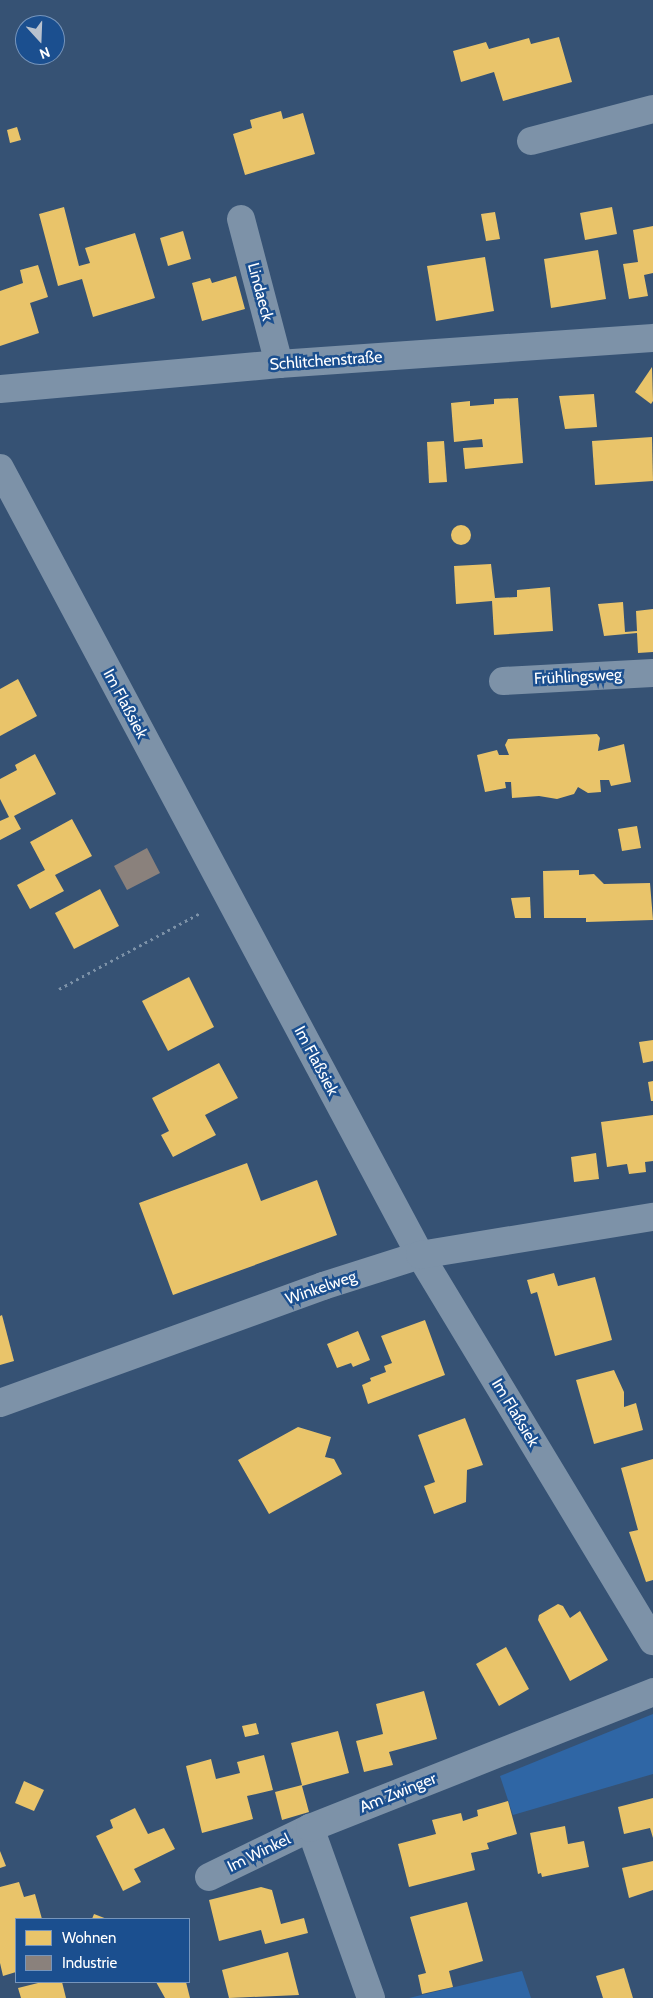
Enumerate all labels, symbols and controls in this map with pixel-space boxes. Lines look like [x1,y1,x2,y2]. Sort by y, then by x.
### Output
north arrow [15,15,65,65]
text: N [37,43,53,63]
street label: Lindaeck [243,261,277,323]
street label: Schlitchenstraße [269,347,383,375]
street label: Frühlingsweg [533,665,623,689]
street label: Im Flaßsiek [99,666,151,742]
street label: Im Flaßsiek [290,1023,342,1099]
street label: Winkelweg [283,1267,359,1309]
street label: Im Flaßsiek [487,1376,543,1450]
street label: Am Zwinger [357,1769,439,1817]
street label: Im Winkel [224,1830,294,1876]
legend [15,1918,190,1983]
text: Wohnen [62,1929,116,1947]
text: Industrie [62,1954,117,1972]

